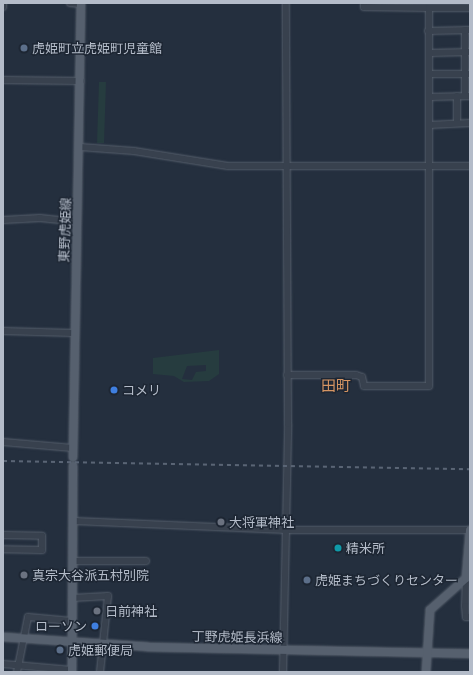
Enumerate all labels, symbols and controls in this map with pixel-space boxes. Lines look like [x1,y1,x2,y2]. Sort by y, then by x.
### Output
place label: 虎姫町立虎姫町児童館 [32,40,162,56]
marker: 虎姫町立虎姫町児童館 [19,43,29,53]
street label: 東野虎姫線 [56,197,74,263]
district label: 田町 [321,377,351,395]
place label: コメリ [122,382,161,398]
marker: コメリ [109,385,119,395]
place label: 大将軍神社 [229,514,294,530]
marker: 大将軍神社 [216,517,226,527]
place label: 精米所 [346,540,385,556]
marker: 精米所 [333,543,343,553]
place label: 真宗大谷派五村別院 [32,567,149,583]
marker: 真宗大谷派五村別院 [19,570,29,580]
place label: 虎姫まちづくりセンター [315,572,458,588]
marker: 虎姫まちづくりセンター [302,575,312,585]
place label: 日前神社 [105,603,157,619]
marker: 日前神社 [92,606,102,616]
place label: ローソン [35,618,87,634]
marker: ローソン [90,621,100,631]
street label: 丁野虎姫長浜線 [191,628,283,646]
place label: 虎姫郵便局 [68,642,133,658]
marker: 虎姫郵便局 [55,645,65,655]

